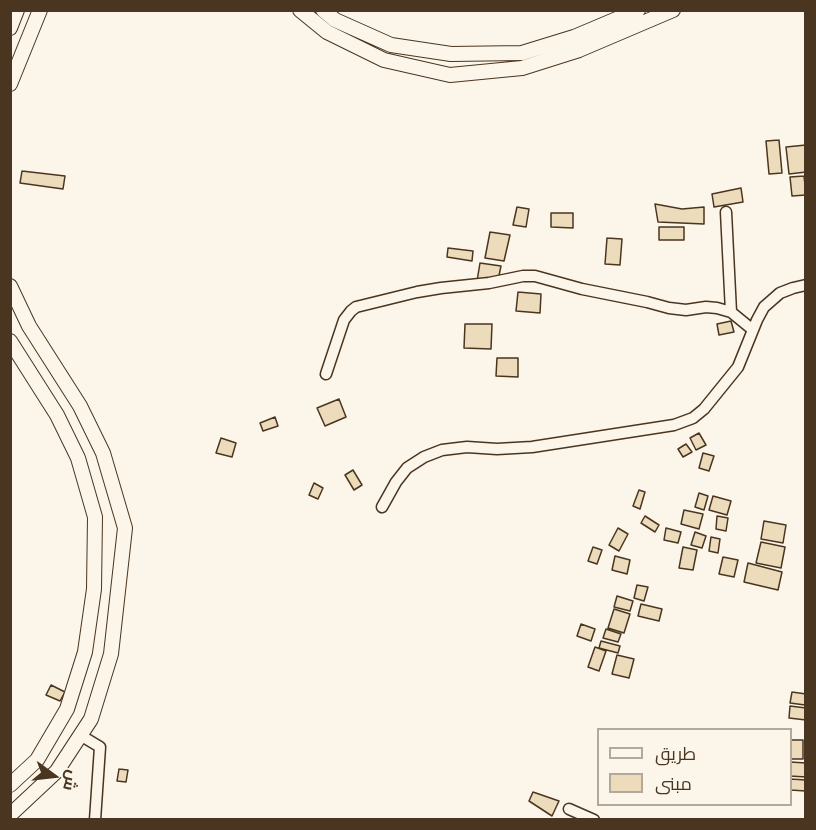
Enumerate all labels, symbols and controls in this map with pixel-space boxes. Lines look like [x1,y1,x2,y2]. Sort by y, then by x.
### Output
legend [597,728,792,806]
text: طريق [655,741,696,765]
north arrow [24,746,84,806]
text: ش [58,768,85,793]
text: مبنى [655,771,692,795]

